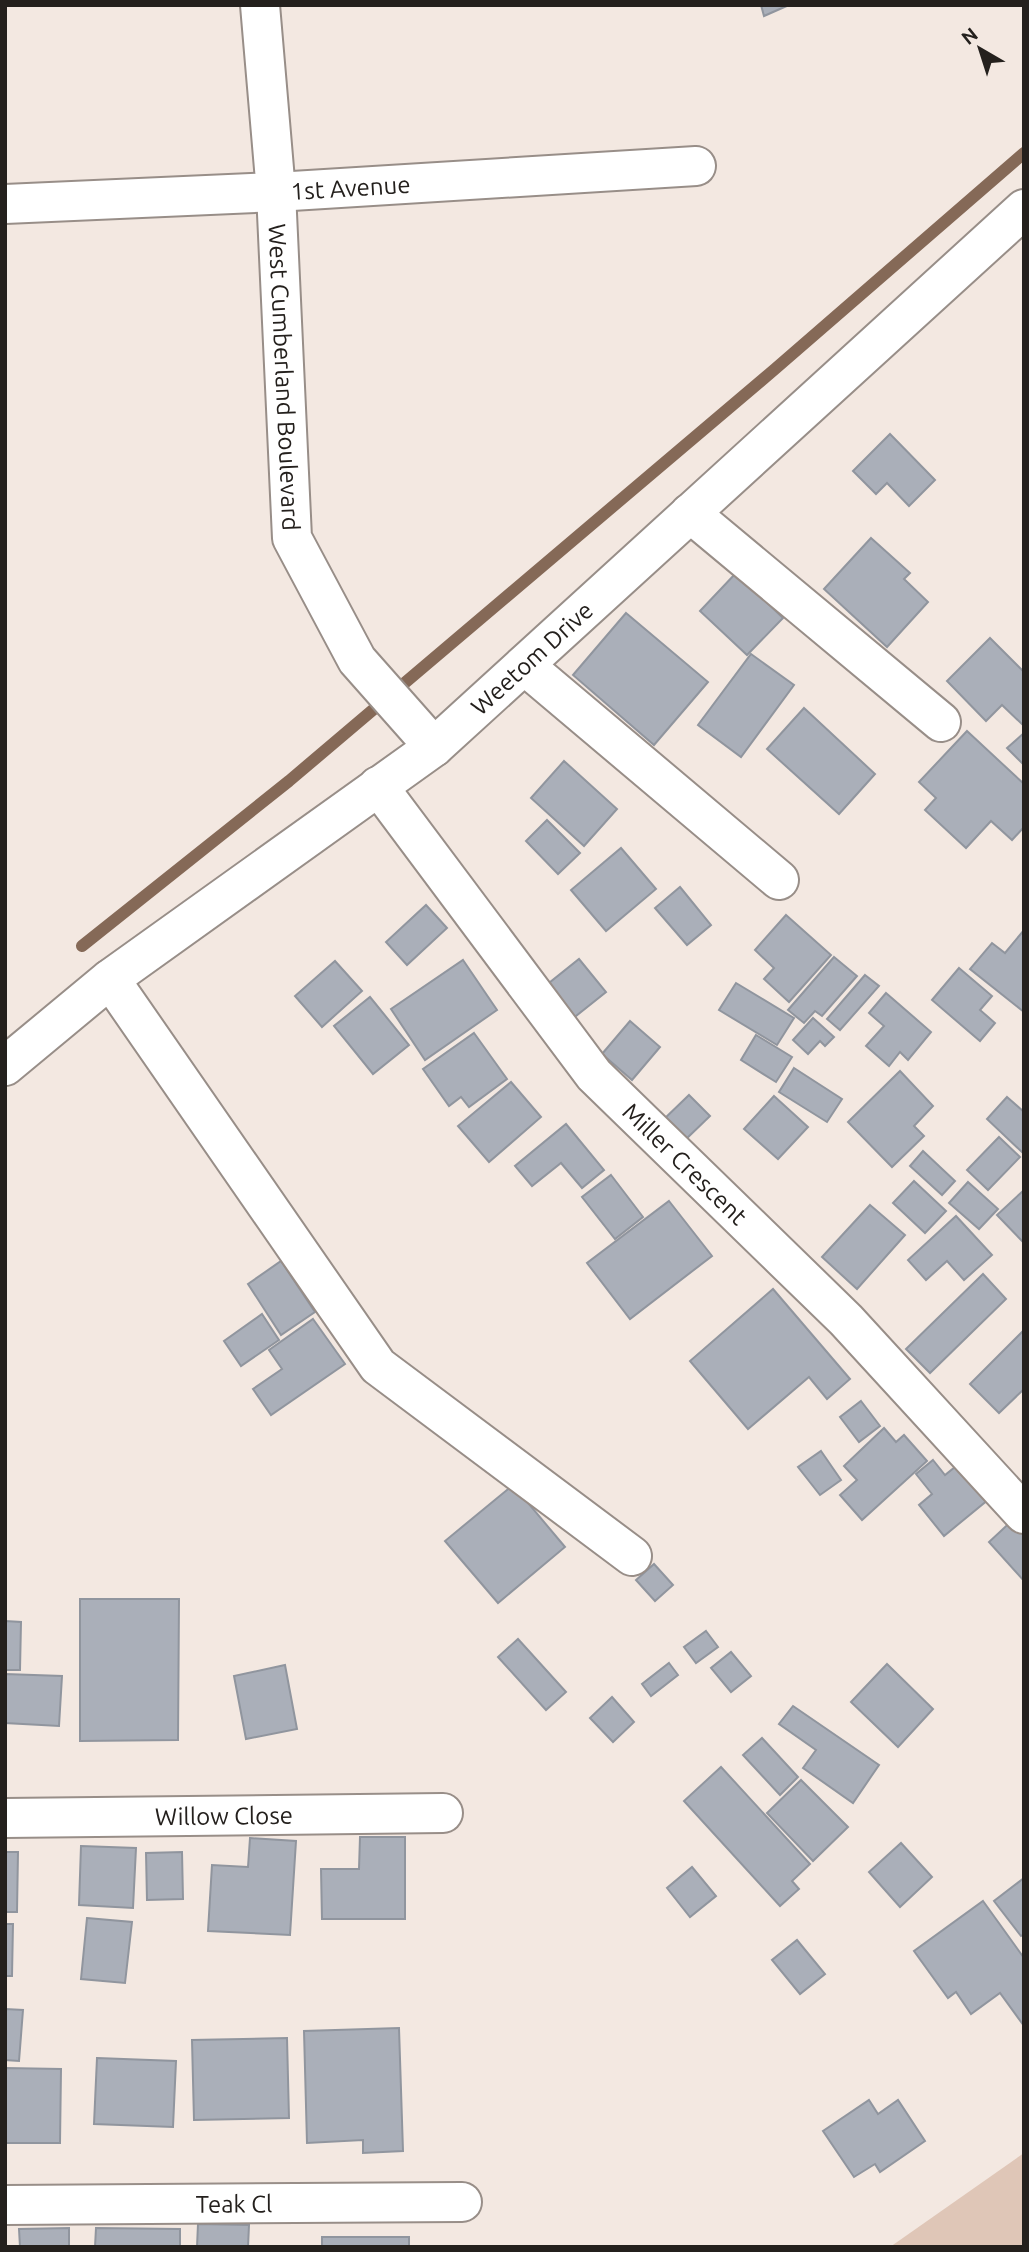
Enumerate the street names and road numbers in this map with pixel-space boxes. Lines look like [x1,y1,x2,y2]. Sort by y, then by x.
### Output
street label: 1st Avenue [290,170,411,205]
street label: West Cumberland Boulevard [264,223,305,531]
street label: Weetom Drive [465,596,598,720]
street label: Miller Crescent [618,1097,753,1230]
street label: Willow Close [155,1801,293,1830]
street label: Teak Cl [196,2190,272,2217]

